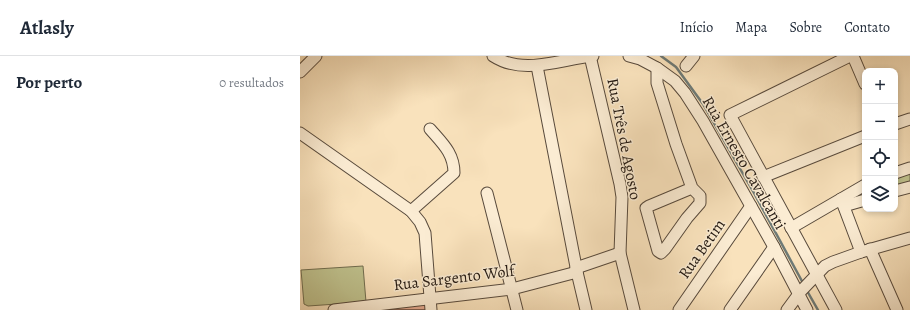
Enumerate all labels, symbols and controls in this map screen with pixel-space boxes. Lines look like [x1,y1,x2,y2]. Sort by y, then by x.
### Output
text: Atlasly [20,15,74,41]
text: Início [680,18,713,37]
text: Mapa [735,18,767,37]
text: Sobre [789,18,822,37]
text: Contato [844,18,890,37]
map controls [862,68,898,212]
button: + [862,68,898,104]
text: Por perto [16,71,82,94]
text: 0 resultados [219,74,284,91]
street label: Rua Três de Agosto [601,76,647,202]
street label: Rua Ernesto Cavalcanti [697,92,791,234]
button: − [862,104,898,140]
button: locate [862,140,898,176]
button: layers [862,176,898,212]
street label: Rua Betim [673,215,731,283]
street label: Rua Sargento Wolf [392,259,518,296]

